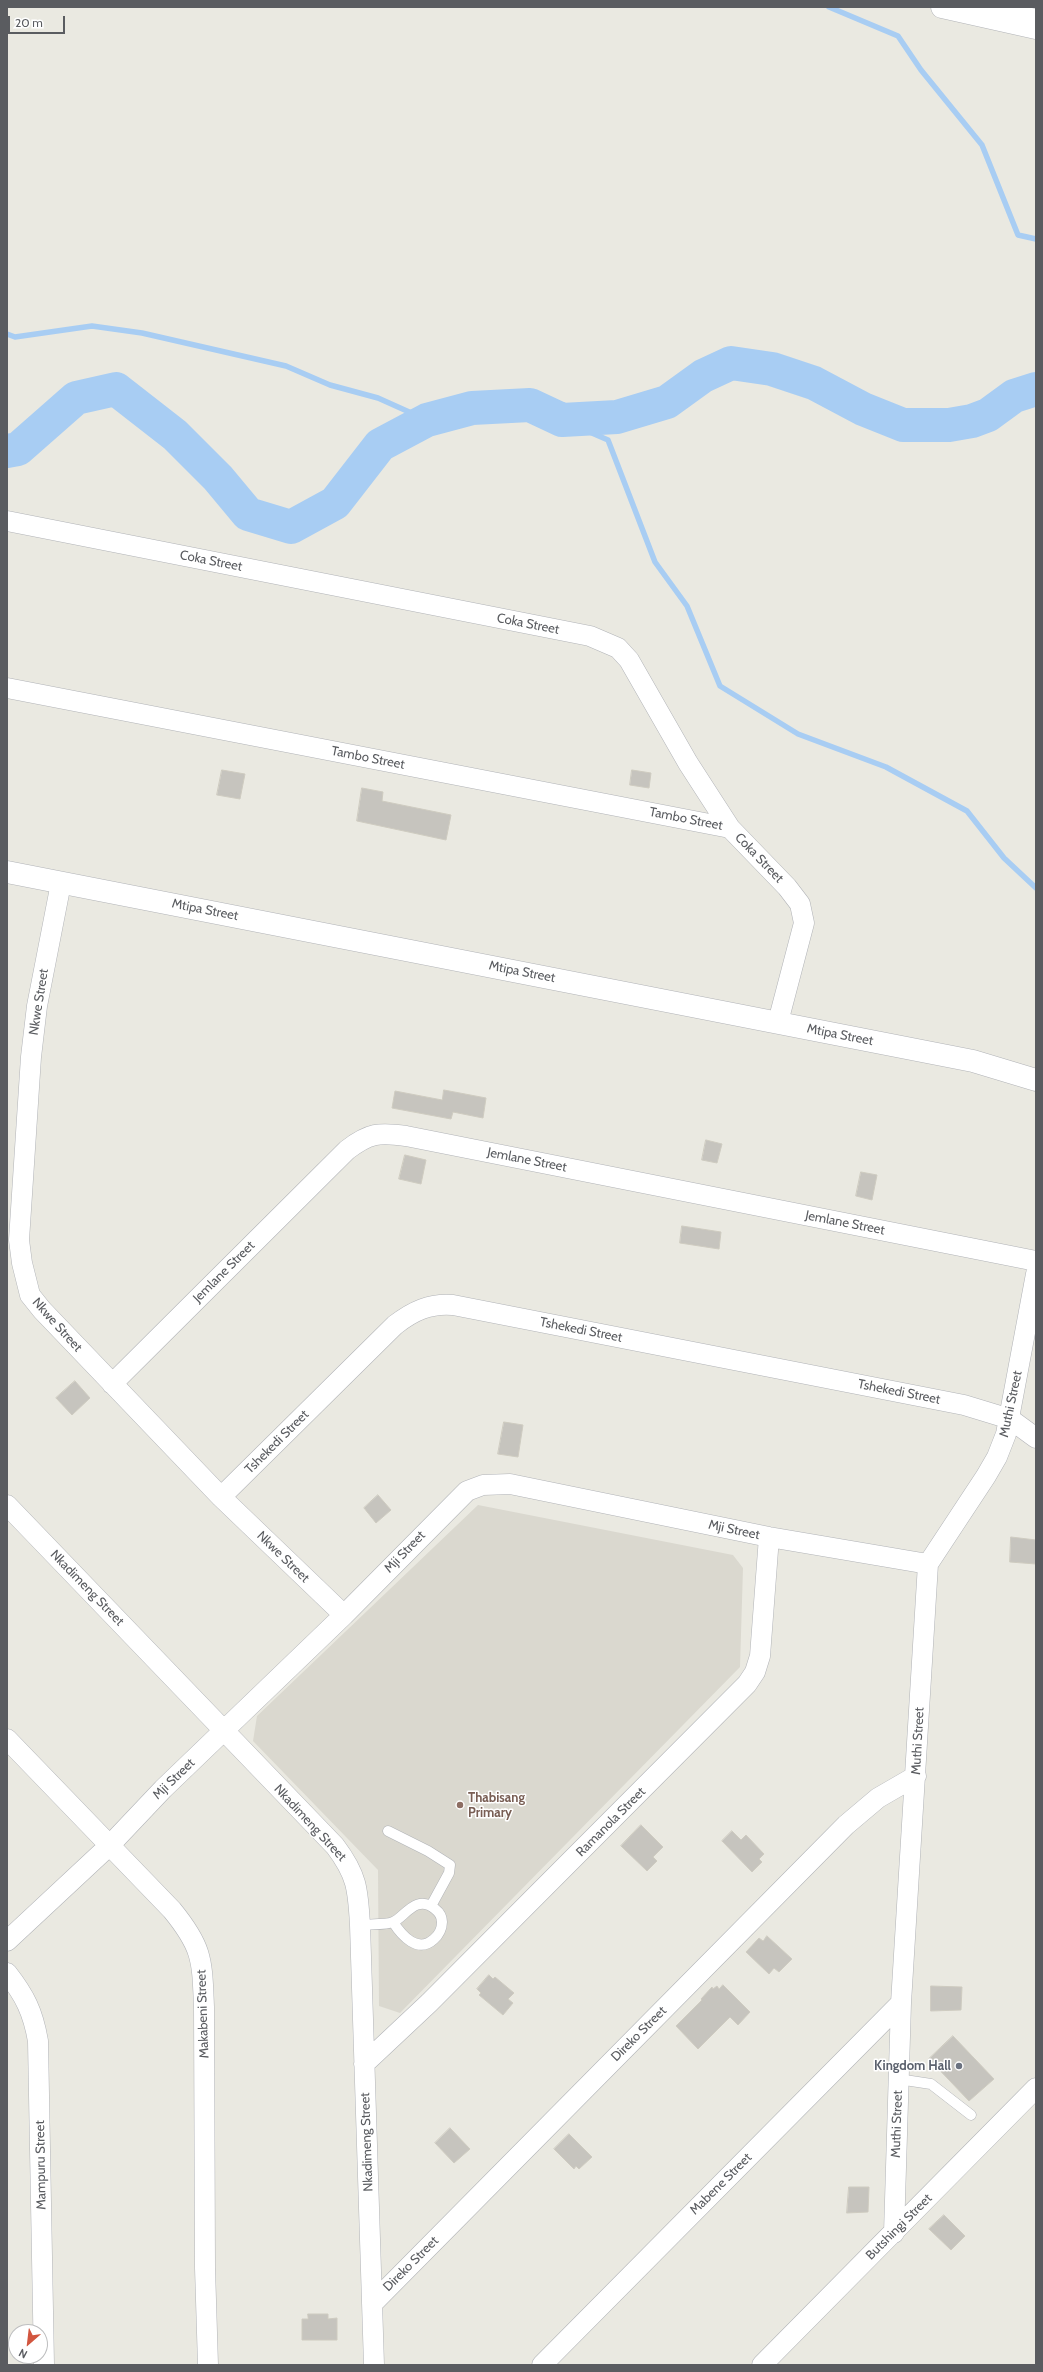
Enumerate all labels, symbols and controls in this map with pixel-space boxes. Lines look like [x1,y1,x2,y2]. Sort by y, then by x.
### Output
scale bar [10,8,67,34]
text: 20 m [15,15,43,30]
street label: Coka Street [178,547,244,575]
street label: Coka Street [495,610,561,638]
street label: Tambo Street [330,743,406,773]
street label: Tambo Street [648,804,724,834]
street label: Coka Street [731,830,787,886]
street label: Mtipa Street [171,896,239,924]
street label: Mtipa Street [488,958,556,986]
street label: Nkwe Street [26,968,52,1036]
street label: Mtipa Street [806,1021,874,1049]
street label: Jemlane Street [486,1145,568,1175]
street label: Jemlane Street [804,1208,886,1238]
street label: Jemlane Street [190,1238,258,1306]
street label: Nkwe Street [29,1295,85,1355]
street label: Tshekedi Street [538,1314,624,1346]
street label: Muthi Street [996,1369,1026,1439]
street label: Tshekedi Street [856,1376,942,1408]
street label: Tshekedi Street [242,1407,312,1477]
street label: Mji Street [707,1517,761,1543]
street label: Nkwe Street [253,1528,313,1586]
street label: Mji Street [381,1528,429,1576]
street label: Nkadimeng Street [47,1547,127,1629]
street label: Muthi Street [908,1707,928,1775]
street label: Mji Street [150,1755,198,1803]
street label: Nkadimeng Street [270,1781,350,1865]
street label: Ramanola Street [573,1784,649,1860]
place label: Thabisang Primary [468,1790,525,1821]
marker: Thabisang Primary [455,1800,465,1810]
street label: Makabeni Street [194,1969,212,2059]
street label: Direko Street [608,2003,670,2065]
place label: Kingdom Hall [874,2058,951,2074]
marker: Kingdom Hall [954,2061,964,2071]
street label: Muthi Street [888,2090,906,2158]
street label: Nkadimeng Street [357,2092,377,2192]
street label: Mampuru Street [32,2120,50,2210]
street label: Mabene Street [687,2150,755,2218]
street label: Butshingi Street [863,2191,935,2263]
street label: Direko Street [380,2233,442,2295]
north arrow [8,2324,48,2364]
text: N [16,2346,30,2362]

